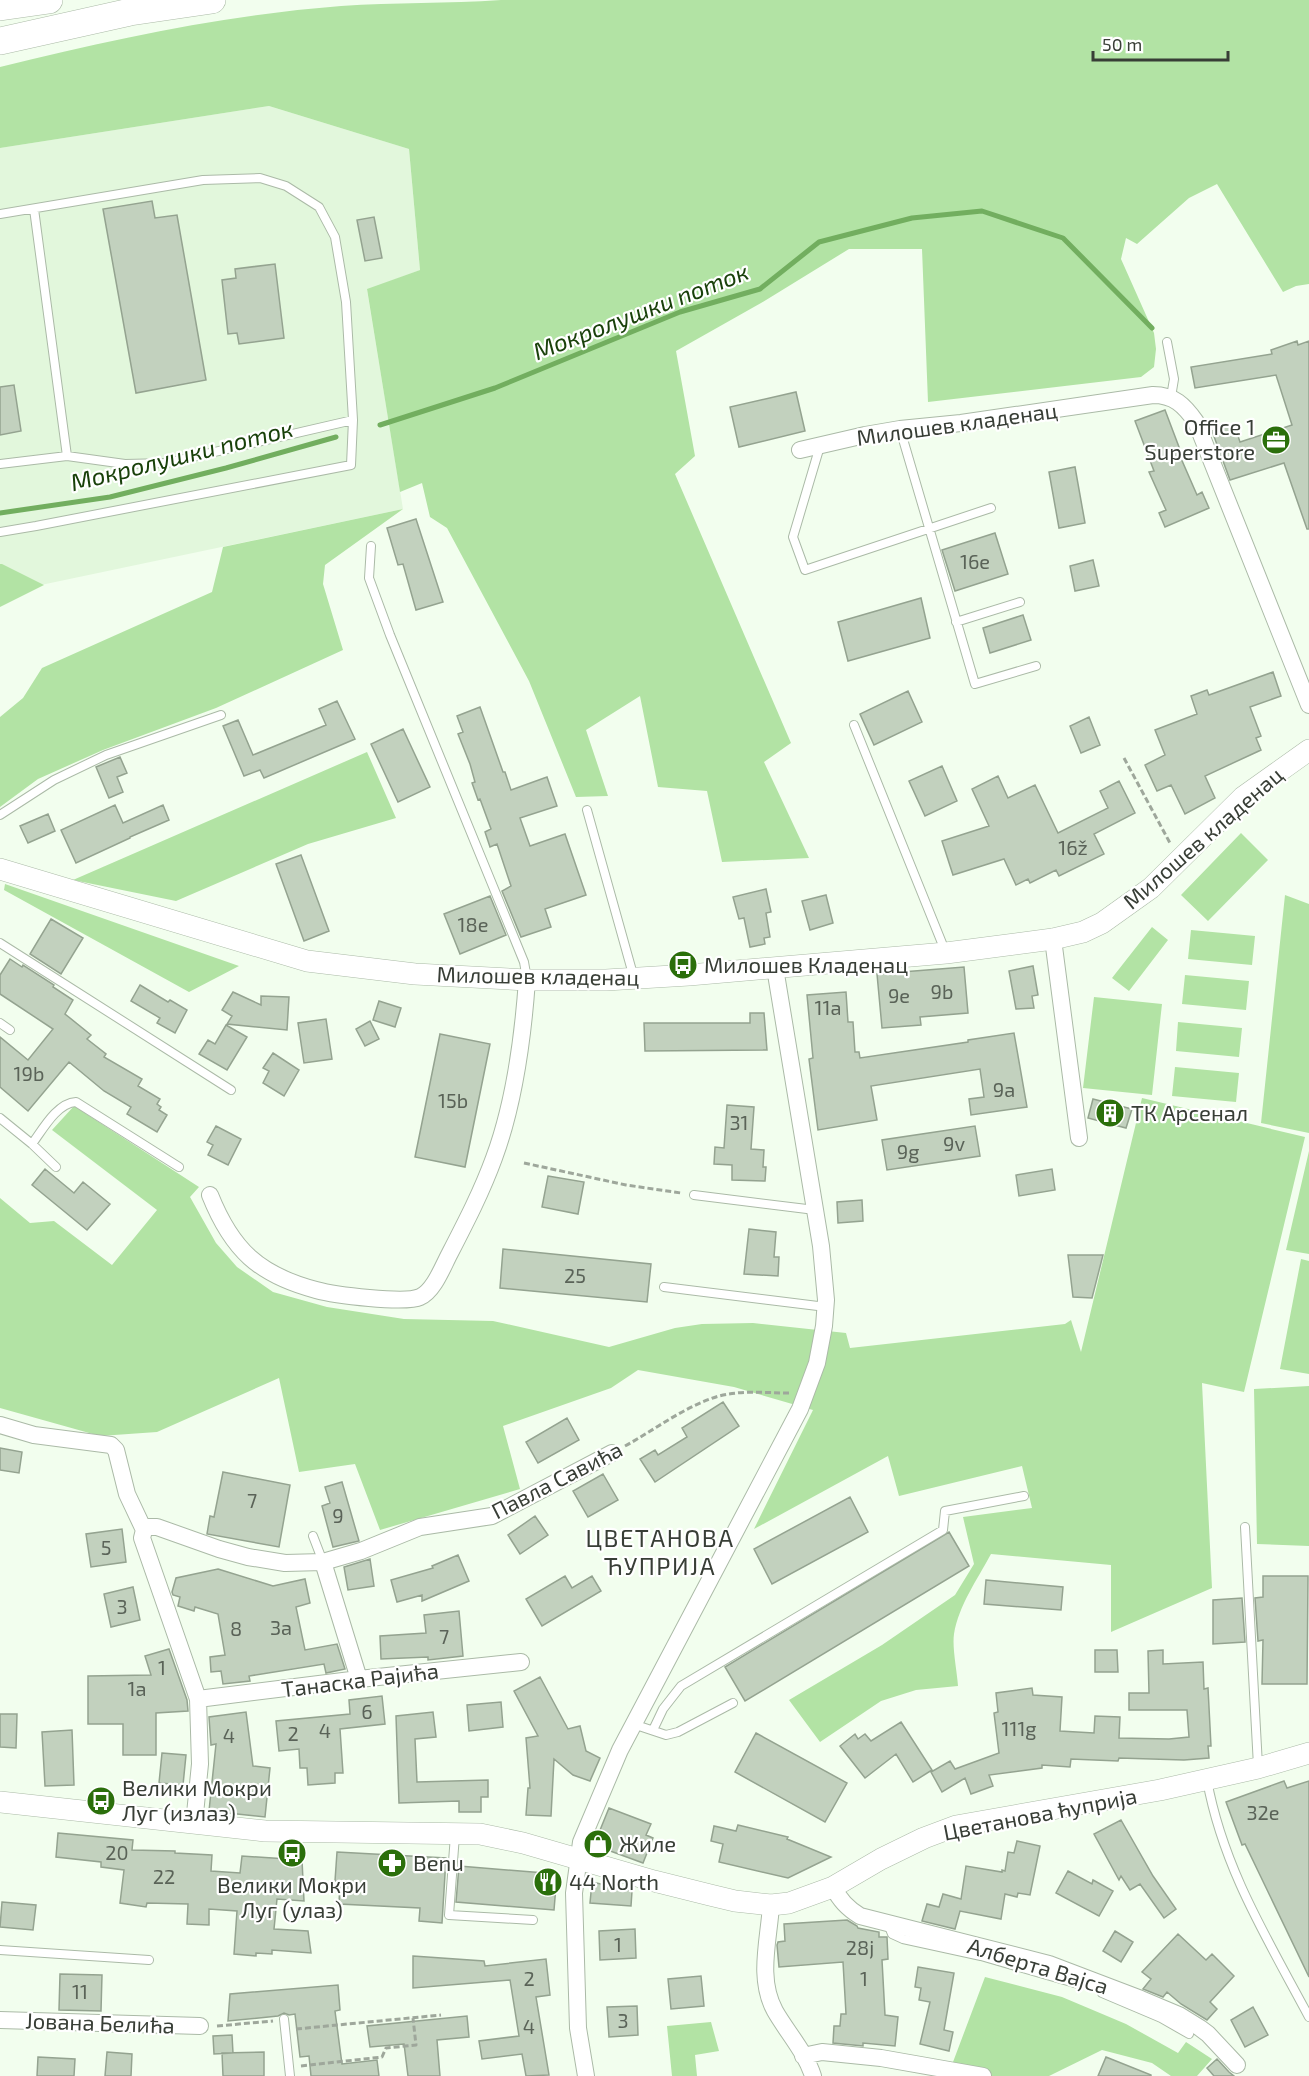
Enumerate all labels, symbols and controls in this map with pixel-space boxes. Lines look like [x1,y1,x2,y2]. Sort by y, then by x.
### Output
scale bar [1093,24,1228,62]
text: 50 m [1102,33,1142,55]
water label: Мокролушки поток [529,256,753,365]
street label: Милошев кладенац [855,396,1059,450]
water label: Мокролушки поток [67,413,296,496]
place label: Office 1 Superstore [1144,413,1255,464]
office icon: Office 1 Superstore [1260,424,1292,456]
house number: 16e [960,549,990,573]
street label: Милошев кладенац [1117,761,1287,914]
house number: 16ž [1058,835,1088,859]
house number: 18e [458,912,488,936]
bus stop icon: Милошев Кладенац [667,949,699,981]
place label: Милошев Кладенац [704,951,908,977]
street label: Милошев кладенац [436,960,640,990]
house number: 9b [931,979,953,1003]
house number: 9e [888,983,910,1007]
house number: 11a [815,995,841,1019]
house number: 19b [14,1061,44,1085]
house number: 9a [993,1077,1015,1101]
house number: 15b [438,1088,468,1112]
building icon: ТК Арсенал [1094,1097,1126,1129]
place label: ТК Арсенал [1131,1099,1248,1125]
house number: 31 [729,1110,749,1134]
house number: 9v [943,1131,965,1155]
house number: 9g [897,1139,919,1163]
house number: 25 [564,1263,586,1287]
street label: Павла Савића [487,1435,626,1523]
house number: 7 [247,1488,257,1512]
house number: 9 [332,1503,344,1527]
district label: ЦВЕТАНОВА ЋУПРИЈА [585,1523,735,1580]
house number: 5 [101,1535,111,1559]
house number: 3 [116,1594,128,1618]
house number: 3a [270,1615,292,1639]
house number: 8 [230,1616,242,1640]
house number: 7 [439,1624,449,1648]
house number: 1 [158,1655,166,1679]
street label: Танаска Рајића [280,1656,440,1703]
house number: 1a [128,1676,146,1700]
house number: 6 [361,1699,373,1723]
house number: 111g [1001,1716,1037,1740]
house number: 4 [319,1718,331,1742]
house number: 2 [287,1721,299,1745]
house number: 4 [223,1723,235,1747]
place label: Велики Мокри Луг (излаз) [122,1774,272,1826]
street label: Цветанова ћуприја [941,1781,1139,1846]
bus stop icon: Велики Мокри Луг (излаз) [85,1785,117,1817]
house number: 32e [1246,1800,1280,1824]
shop icon: Жиле [582,1828,614,1860]
place label: Жиле [619,1830,676,1856]
bus stop icon: Велики Мокри Луг (улаз) [276,1837,308,1869]
house number: 20 [105,1840,129,1864]
pharmacy icon: Benu [376,1847,408,1879]
place label: Benu [413,1849,464,1875]
house number: 22 [153,1864,175,1888]
restaurant icon: 44 North [532,1866,564,1898]
place label: 44 North [569,1868,659,1894]
place label: Велики Мокри Луг (улаз) [217,1871,367,1923]
street label: Алберта Вајса [965,1931,1112,2000]
house number: 1 [614,1932,622,1956]
house number: 28j [846,1935,874,1959]
house number: 2 [523,1966,535,1990]
house number: 1 [860,1966,868,1990]
house number: 11 [72,1979,88,2003]
street label: Јована Белића [25,2006,175,2038]
house number: 3 [617,2008,629,2032]
house number: 4 [523,2014,535,2038]

